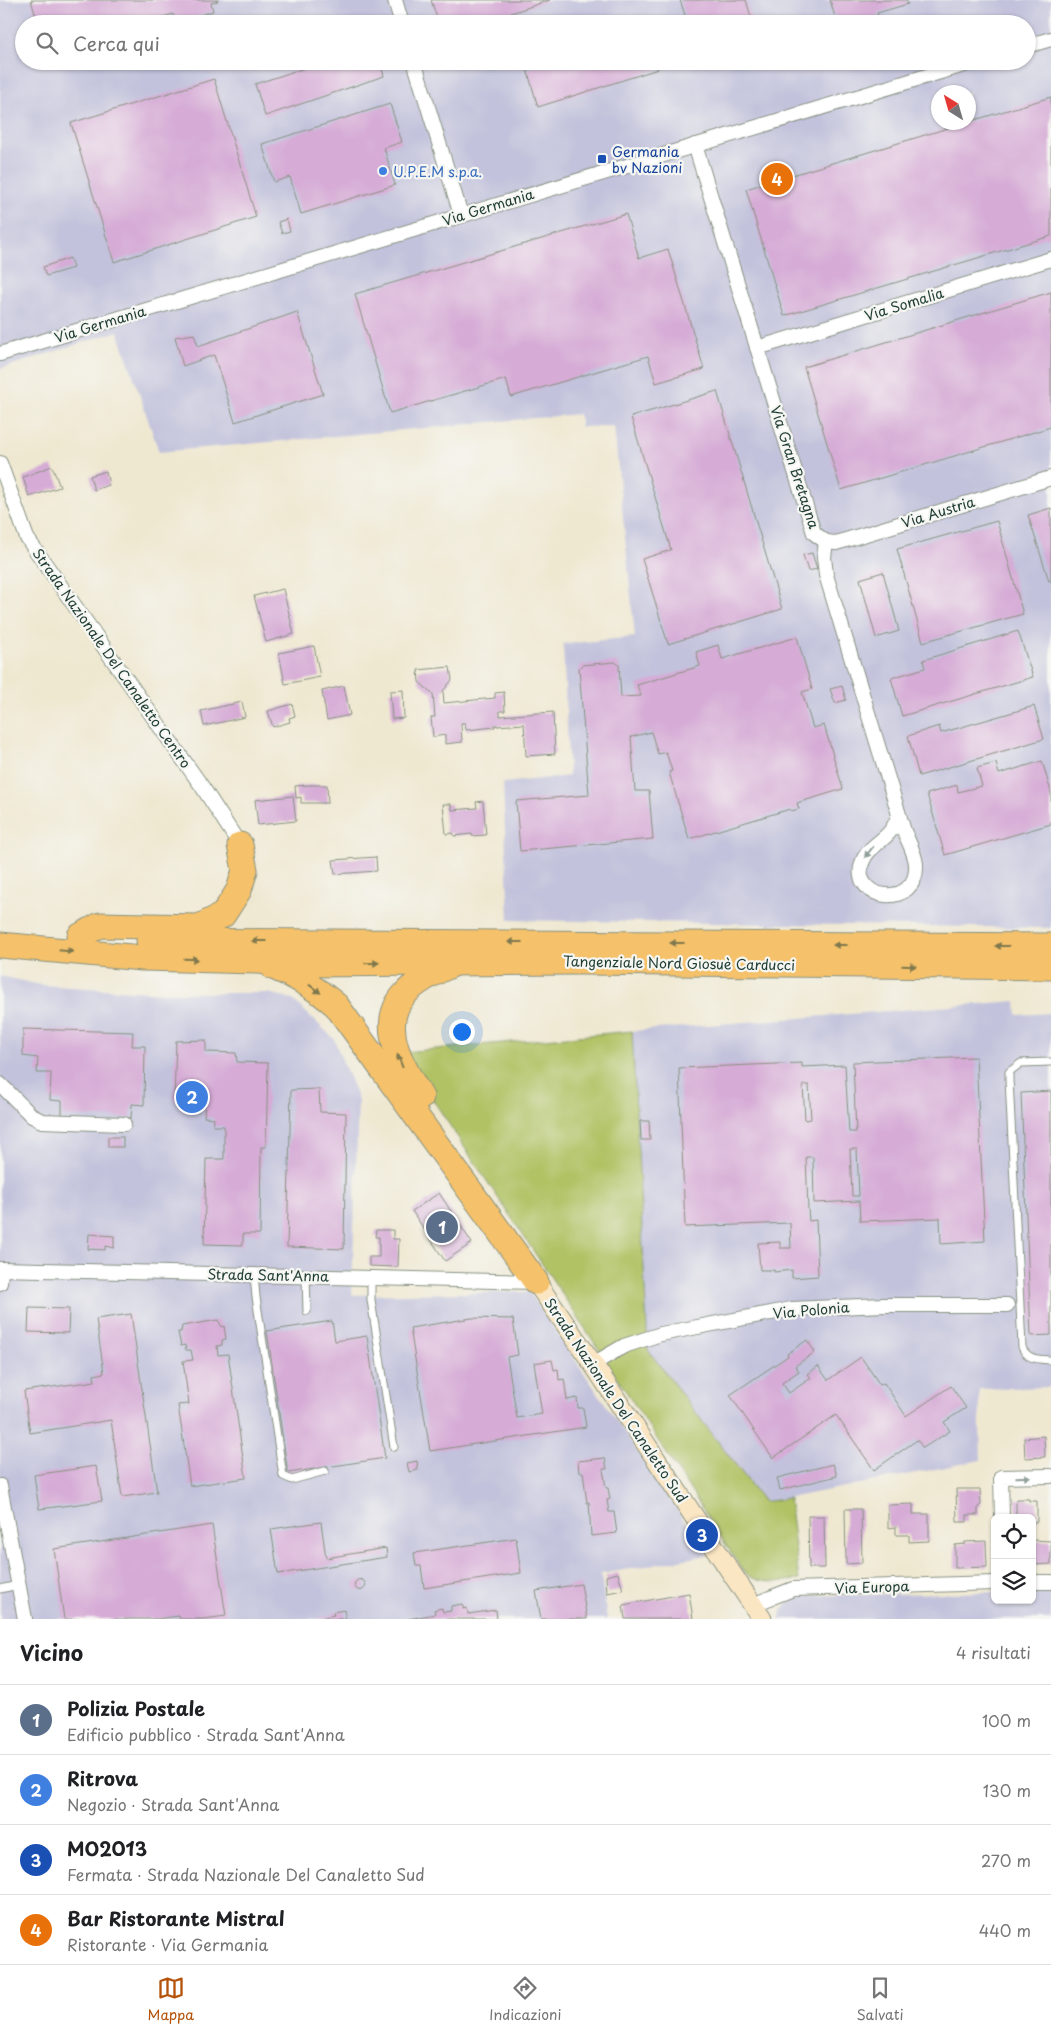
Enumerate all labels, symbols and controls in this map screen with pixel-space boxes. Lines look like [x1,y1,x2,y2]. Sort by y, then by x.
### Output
search box [15,15,1036,70]
icon: search [33,29,61,57]
text: Cerca qui [73,29,160,57]
north arrow [931,85,976,130]
place label: Germania bv Nazioni [612,141,682,178]
marker: Germania bv Nazioni [596,153,608,165]
pin: 4 [761,160,793,198]
place label: U.P.E.M s.p.a. [393,161,482,182]
marker: U.P.E.M s.p.a. [377,165,389,177]
street label: Via Germania [440,183,537,231]
street label: Via Somalia [862,282,947,326]
street label: Via Germania [52,300,149,348]
street label: Via Gran Bretagna [765,403,825,531]
street label: Via Austria [899,491,978,533]
street label: Strada Nazionale Del Canaletto Centro [28,544,196,772]
one-way arrow [863,846,874,859]
one-way arrow [250,937,266,945]
one-way arrow [507,938,523,946]
one-way arrow [669,939,685,947]
one-way arrow [832,940,848,948]
one-way arrow [994,942,1010,950]
one-way arrow [58,948,74,956]
street label: Tangenziale Nord Giosuè Carducci [563,950,795,976]
one-way arrow [183,956,199,964]
one-way arrow [364,959,380,967]
one-way arrow [901,962,917,970]
one-way arrow [308,983,321,994]
your location [449,1019,475,1045]
one-way arrow [396,1054,404,1068]
pin: 2 [176,1078,208,1116]
pin: 1 [426,1208,458,1246]
street label: Strada Sant'Anna [207,1263,329,1287]
street label: Strada Nazionale Del Canaletto Sud [539,1293,693,1507]
street label: Via Polonia [772,1296,850,1324]
one-way arrow [1016,1473,1032,1481]
map controls [991,1514,1036,1604]
button: locate [991,1514,1036,1559]
pin: 3 [686,1516,718,1554]
button: layers [991,1559,1036,1604]
street label: Via Europa [834,1575,910,1599]
text: Vicino [20,1636,83,1668]
text: 4 risultati [956,1640,1031,1664]
text: Polizia Postale [67,1694,205,1722]
text: 1 [32,1708,40,1732]
text: 100 m [982,1708,1031,1732]
text: Edificio pubblico · Strada Sant'Anna [67,1722,345,1746]
text: Ritrova [67,1764,138,1792]
text: 2 [30,1778,42,1802]
text: 130 m [983,1778,1031,1802]
text: Negozio · Strada Sant'Anna [67,1792,279,1816]
text: MO2013 [67,1834,147,1862]
text: 3 [31,1848,41,1872]
text: 270 m [981,1848,1031,1872]
text: Fermata · Strada Nazionale Del Canaletto Sud [67,1862,425,1886]
text: Bar Ristorante Mistral [67,1904,285,1932]
text: 4 [31,1918,41,1942]
text: 440 m [979,1918,1031,1942]
text: Ristorante · Via Germania [67,1932,268,1956]
tab: Mappa [148,1974,194,2025]
tab: Indicazioni [489,1974,561,2025]
tab: Salvati [856,1974,903,2025]

